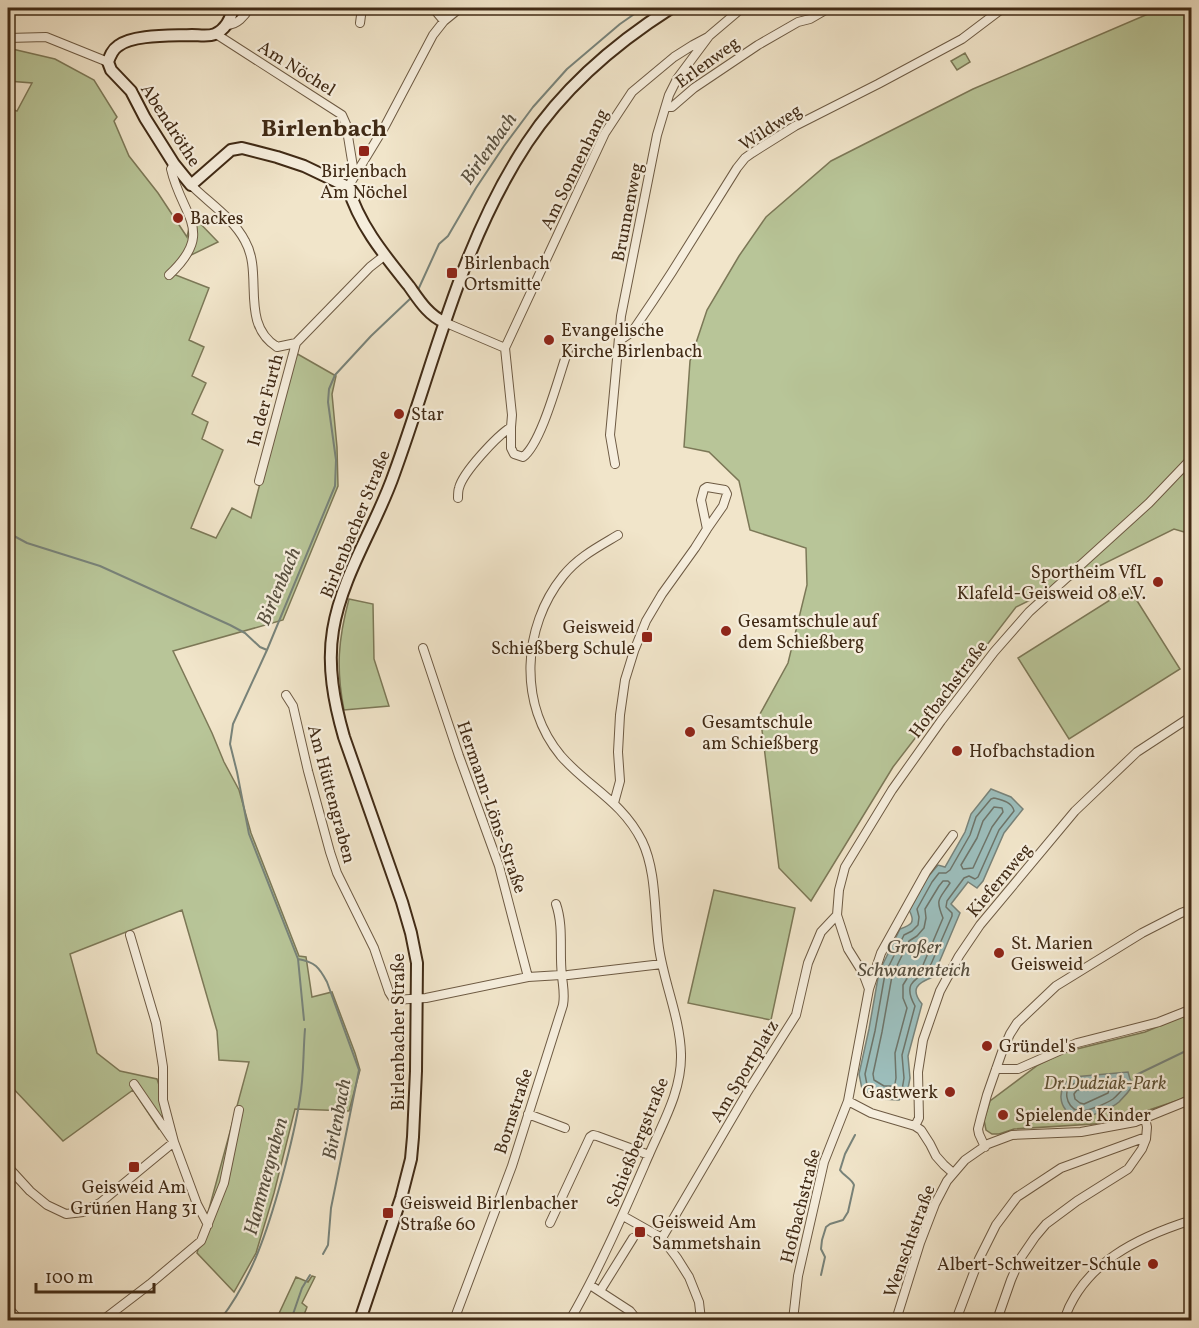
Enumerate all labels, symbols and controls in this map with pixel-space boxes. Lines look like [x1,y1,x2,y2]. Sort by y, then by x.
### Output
street label: Erlenweg [671,31,745,95]
street label: Am Nöchel [253,36,340,103]
street label: Abendröthe [133,79,206,172]
street label: Wildweg [735,99,807,158]
street label: Am Sonnenhang [535,105,616,235]
water label: Birlenbach [455,107,525,191]
district label: Birlenbach [261,113,387,147]
marker: Birlenbach Am Nöchel [357,144,371,158]
place label: Birlenbach Am Nöchel [320,160,408,206]
street label: Brunnenweg [607,161,650,264]
place label: Backes [190,207,244,232]
marker: Backes [171,211,185,225]
place label: Birlenbach Ortsmitte [464,252,550,298]
marker: Birlenbach Ortsmitte [445,266,459,280]
place label: Evangelische Kirche Birlenbach [561,319,703,365]
marker: Evangelische Kirche Birlenbach [542,333,556,347]
street label: In der Furth [242,351,291,449]
place label: Star [411,403,444,428]
marker: Star [392,407,406,421]
street label: Birlenbacher Straße [315,447,398,602]
water label: Birlenbach [251,543,309,630]
place label: Sportheim VfL Klafeld-Geisweid 08 e.V. [957,561,1146,607]
marker: Sportheim VfL Klafeld-Geisweid 08 e.V. [1151,575,1165,589]
place label: Gesamtschule auf dem Schießberg [738,610,879,656]
place label: Geisweid Schießberg Schule [491,616,635,662]
marker: Gesamtschule auf dem Schießberg [719,624,733,638]
marker: Geisweid Schießberg Schule [640,630,654,644]
street label: Hofbachstraße [904,636,994,744]
place label: Gesamtschule am Schießberg [702,711,819,757]
street label: Hermann-Löns-Straße [449,718,532,897]
street label: Am Hüttengraben [300,722,361,867]
marker: Gesamtschule am Schießberg [683,725,697,739]
place label: Hofbachstadion [969,740,1095,765]
marker: Hofbachstadion [950,744,964,758]
street label: Kiefernweg [962,838,1039,923]
place label: St. Marien Geisweid [1011,932,1093,978]
water label: Großer Schwanenteich [858,934,970,985]
marker: St. Marien Geisweid [992,946,1006,960]
street label: Birlenbacher Straße [387,953,412,1111]
street label: Am Sportplatz [705,1016,786,1128]
place label: Gründel's [999,1035,1076,1060]
marker: Gründel's [980,1039,994,1053]
street label: Bornstraße [489,1065,540,1158]
park label: Dr.Dudziak-Park [1044,1072,1166,1097]
street label: Schießbergstraße [601,1074,676,1211]
water label: Birlenbach [316,1076,360,1163]
place label: Gastwerk [862,1081,938,1106]
marker: Gastwerk [943,1085,957,1099]
place label: Spielende Kinder [1015,1104,1151,1129]
marker: Spielende Kinder [996,1108,1010,1122]
water label: Hammergraben [238,1114,296,1239]
street label: Hofbachstraße [775,1147,828,1266]
marker: Geisweid Am Grünen Hang 31 [127,1160,141,1174]
place label: Geisweid Am Grünen Hang 31 [71,1176,197,1222]
street label: Wenschtstraße [878,1182,942,1301]
place label: Geisweid Birlenbacher Straße 60 [400,1192,578,1238]
marker: Geisweid Birlenbacher Straße 60 [381,1206,395,1220]
place label: Geisweid Am Sammetshain [652,1211,761,1257]
marker: Geisweid Am Sammetshain [633,1225,647,1239]
place label: Albert-Schweitzer-Schule [937,1253,1141,1278]
scale bar [36,1256,154,1294]
marker: Albert-Schweitzer-Schule [1146,1257,1160,1271]
text: 100 m [45,1266,94,1291]

